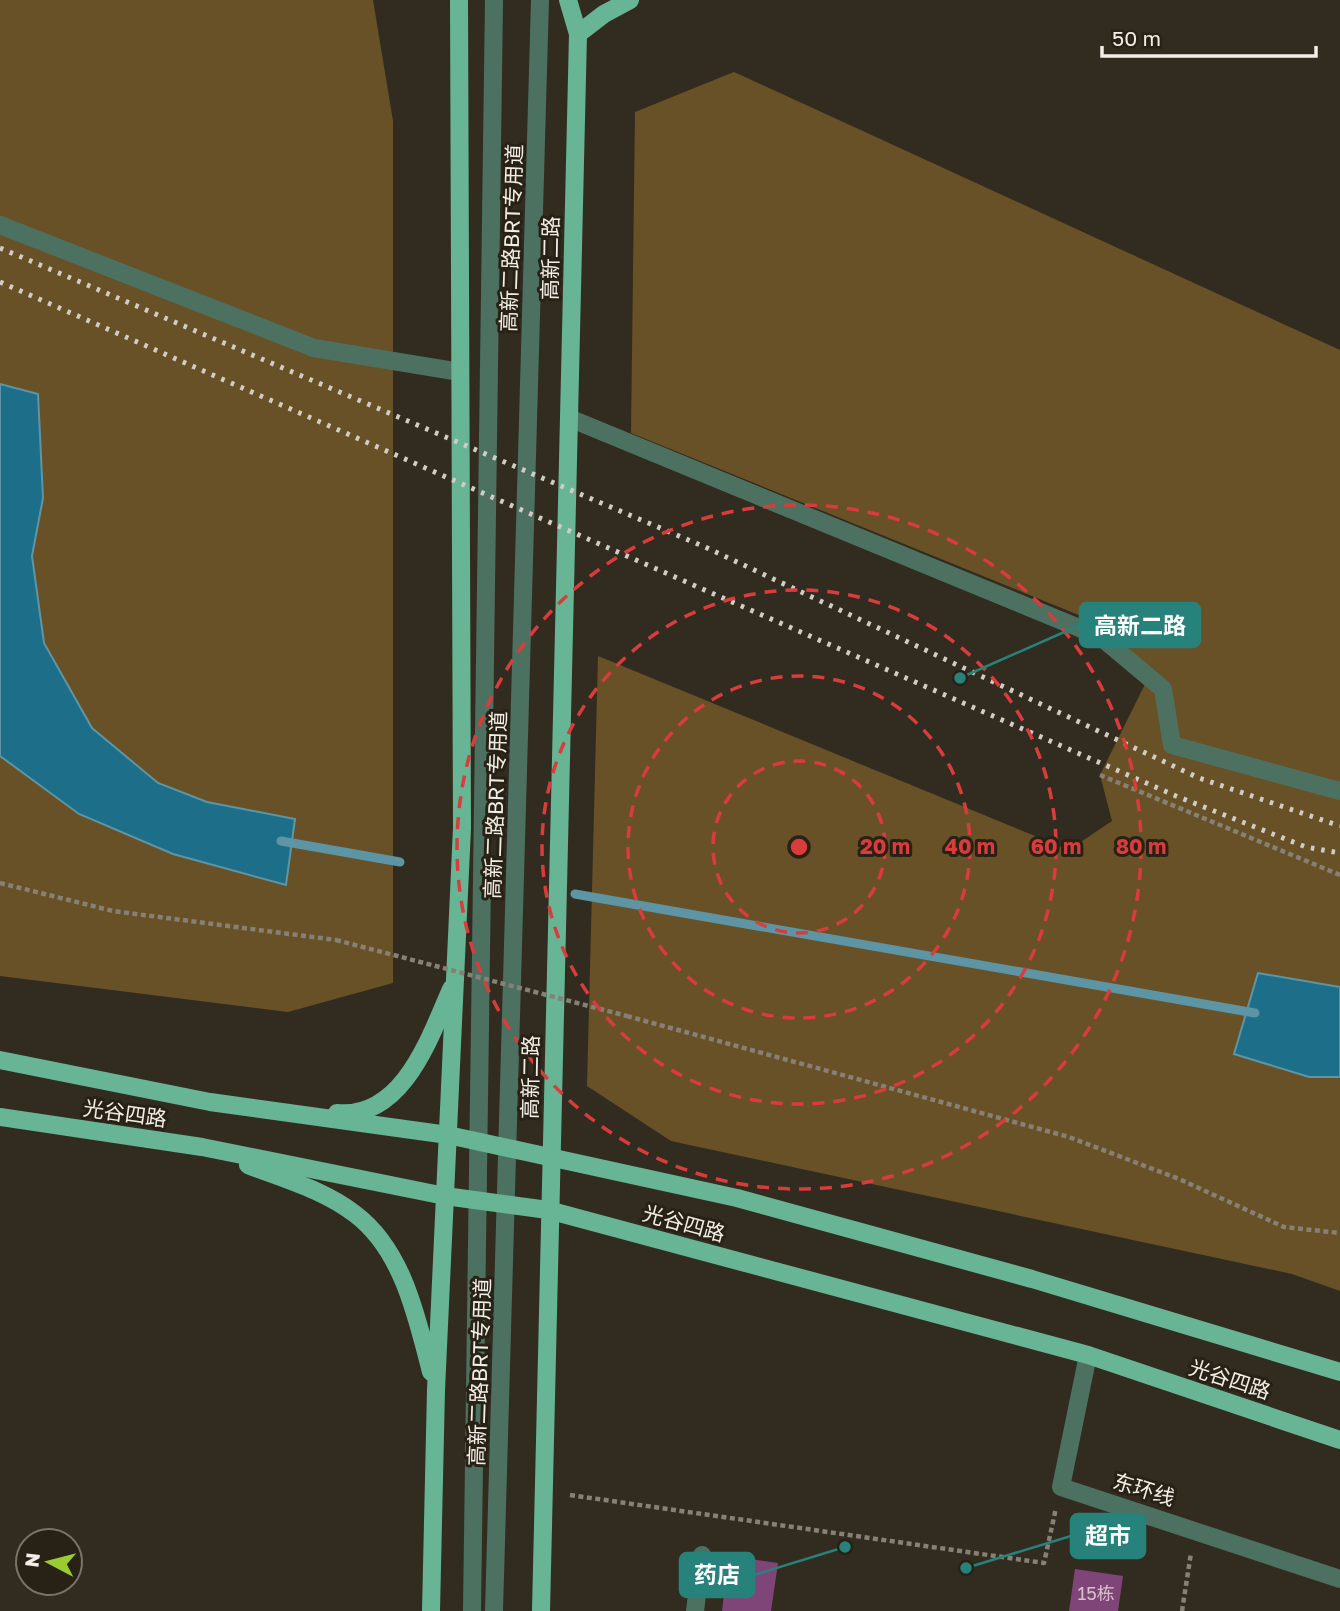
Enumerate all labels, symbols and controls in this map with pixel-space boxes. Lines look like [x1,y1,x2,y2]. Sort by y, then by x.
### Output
scale bar [1102,14,1316,58]
text: 50 m [1112,25,1161,51]
street label: 高新二路BRT专用道 [495,144,527,332]
street label: 高新二路 [536,216,564,300]
callout: 高新二路 [1080,603,1200,647]
text: 高新二路 [1094,611,1186,639]
street label: 高新二路BRT专用道 [479,711,511,899]
text: 20 m [860,833,910,859]
text: 40 m [945,833,995,859]
text: 60 m [1031,833,1081,859]
text: 80 m [1116,833,1166,859]
centre of rings [787,835,811,859]
street label: 高新二路 [516,1035,544,1119]
street label: 光谷四路 [82,1094,168,1132]
street label: 光谷四路 [640,1200,728,1246]
street label: 高新二路BRT专用道 [463,1278,495,1466]
street label: 光谷四路 [1186,1354,1274,1404]
street label: 东环线 [1110,1467,1178,1511]
callout: 超市 [1071,1514,1145,1558]
text: 超市 [1085,1521,1131,1549]
north arrow [14,1527,84,1597]
text: N [19,1551,44,1568]
callout: 药店 [680,1553,754,1597]
text: 药店 [694,1560,740,1588]
house number: 15栋 [1077,1582,1115,1604]

